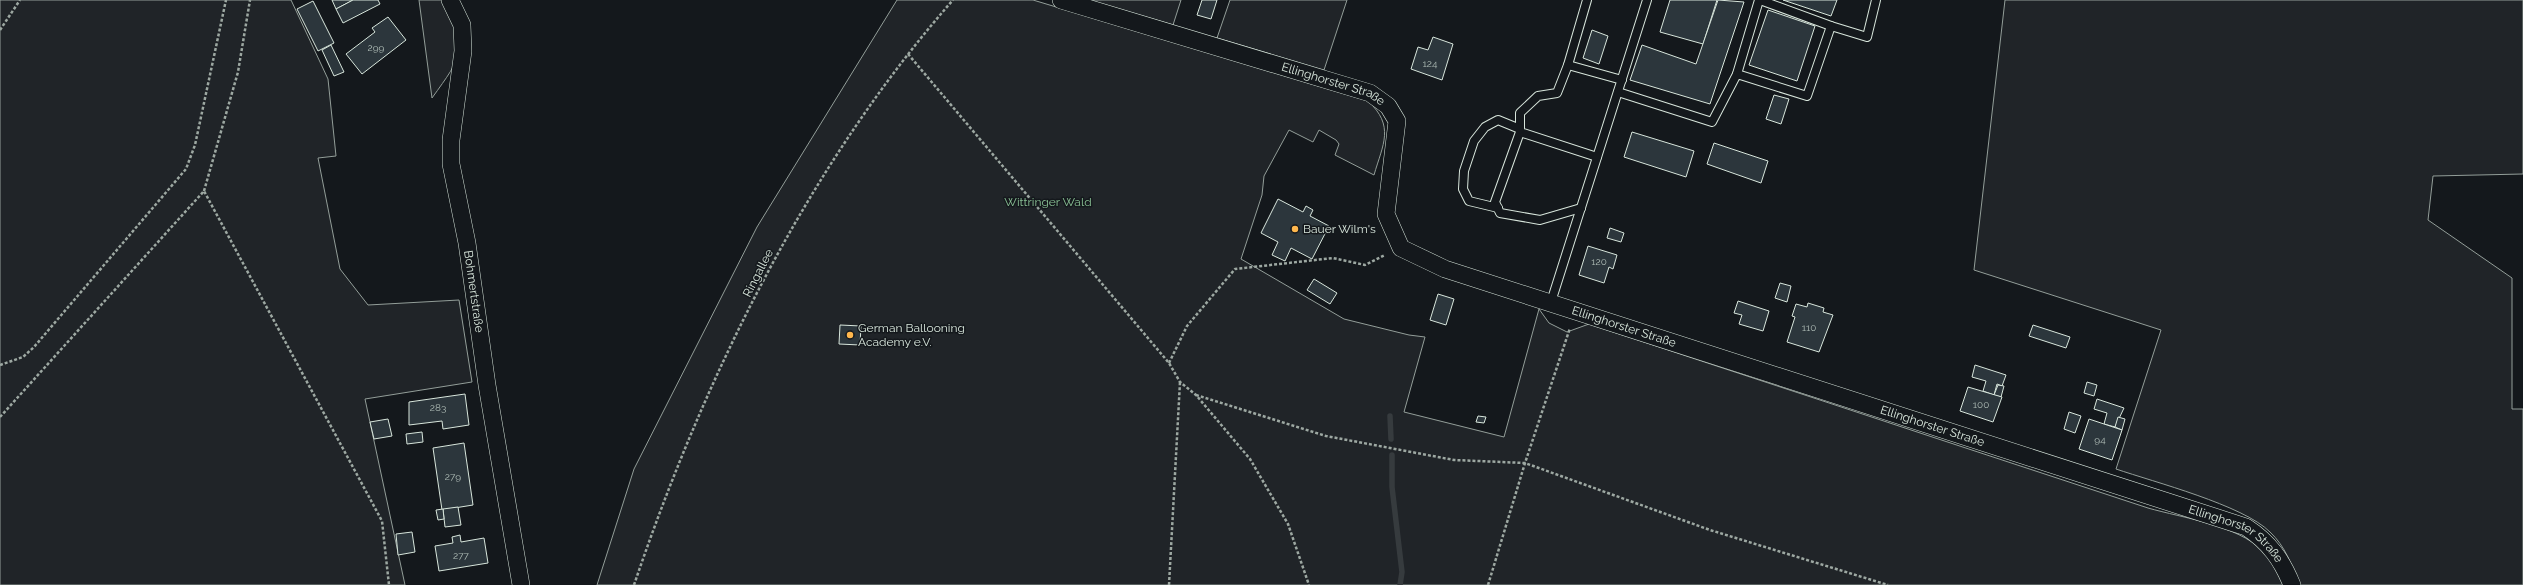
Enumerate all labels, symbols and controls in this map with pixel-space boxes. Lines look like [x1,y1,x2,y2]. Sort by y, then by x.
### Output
house number: 299 [368,42,385,53]
house number: 124 [1423,58,1438,69]
street label: Ellinghorster Straße [1280,60,1388,108]
park label: Wittringer Wald [1004,195,1092,209]
place label: Bauer Wilm's [1303,222,1376,236]
marker: Bauer Wilm's [1290,224,1300,234]
street label: Ringallee [740,247,776,299]
street label: Bohmertstraße [461,249,487,333]
house number: 120 [1591,256,1607,267]
street label: Ellinghorster Straße [1570,303,1678,350]
place label: German Ballooning Academy e.V. [858,321,965,349]
house number: 110 [1802,322,1816,333]
marker: German Ballooning Academy e.V. [845,330,855,340]
house number: 100 [1973,399,1989,410]
house number: 283 [430,402,446,413]
street label: Ellinghorster Straße [1879,403,1986,449]
house number: 94 [2094,434,2106,445]
house number: 279 [445,471,461,482]
street label: Ellinghorster Straße [2187,502,2286,565]
house number: 277 [453,550,470,561]

